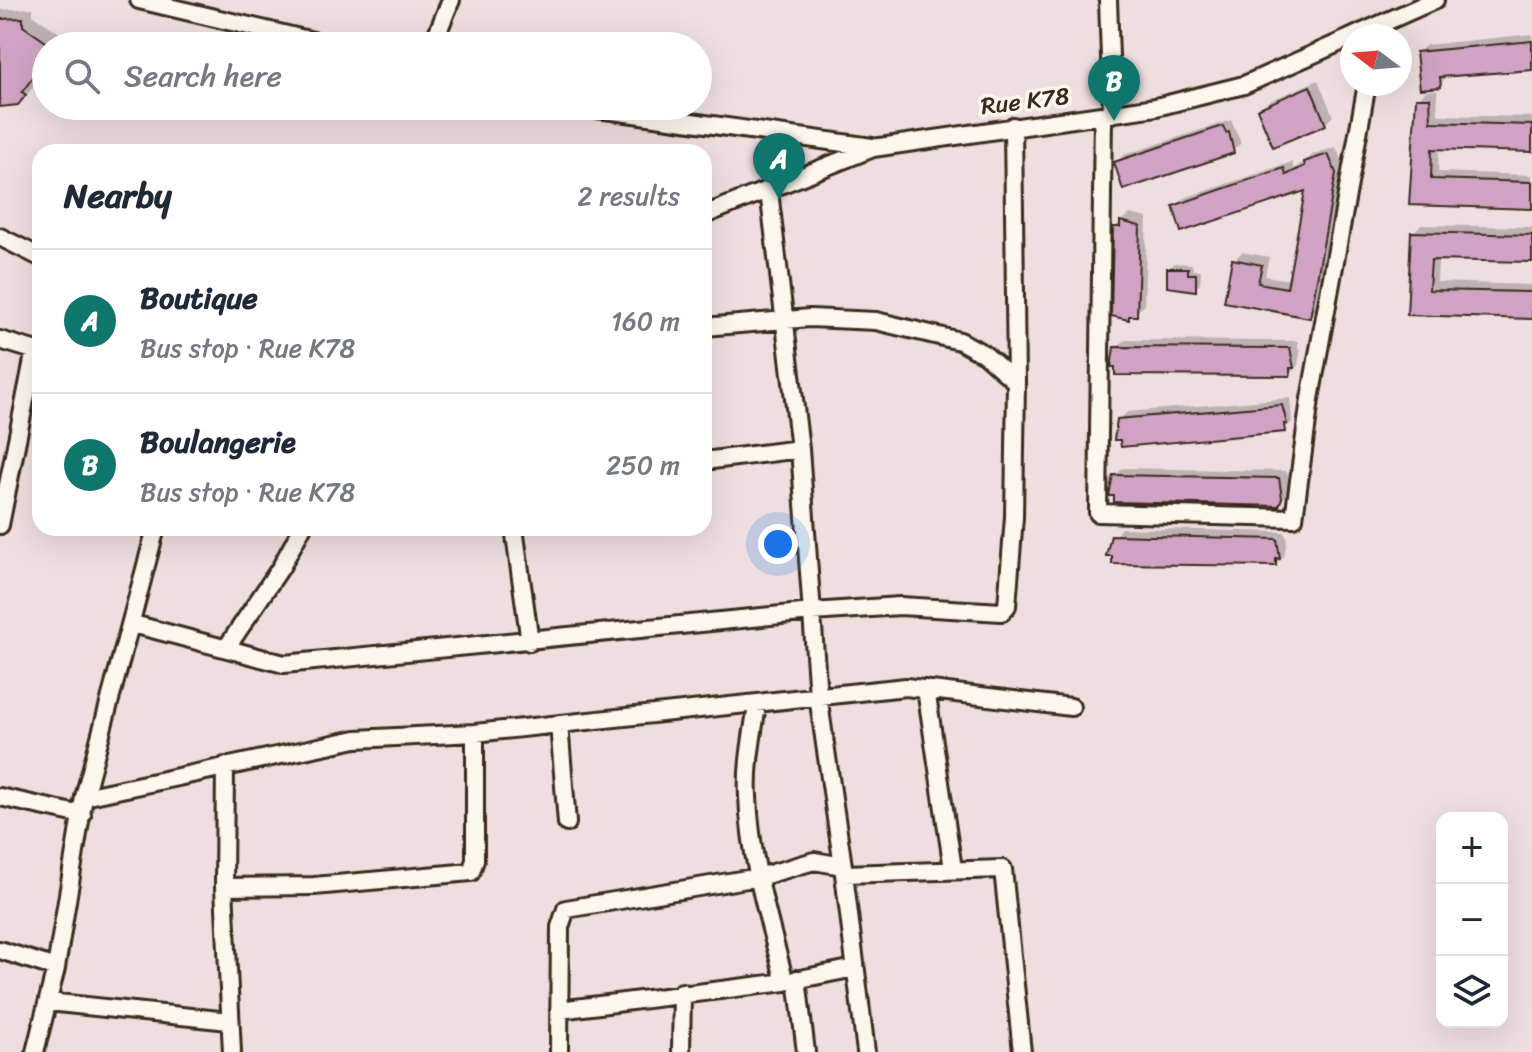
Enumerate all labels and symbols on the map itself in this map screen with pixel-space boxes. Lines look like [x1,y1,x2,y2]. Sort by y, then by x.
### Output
north arrow [1340,24,1412,96]
pin: B [1088,55,1140,121]
street label: Rue K78 [978,75,1072,127]
pin: A [753,133,805,199]
your location [758,524,798,564]

